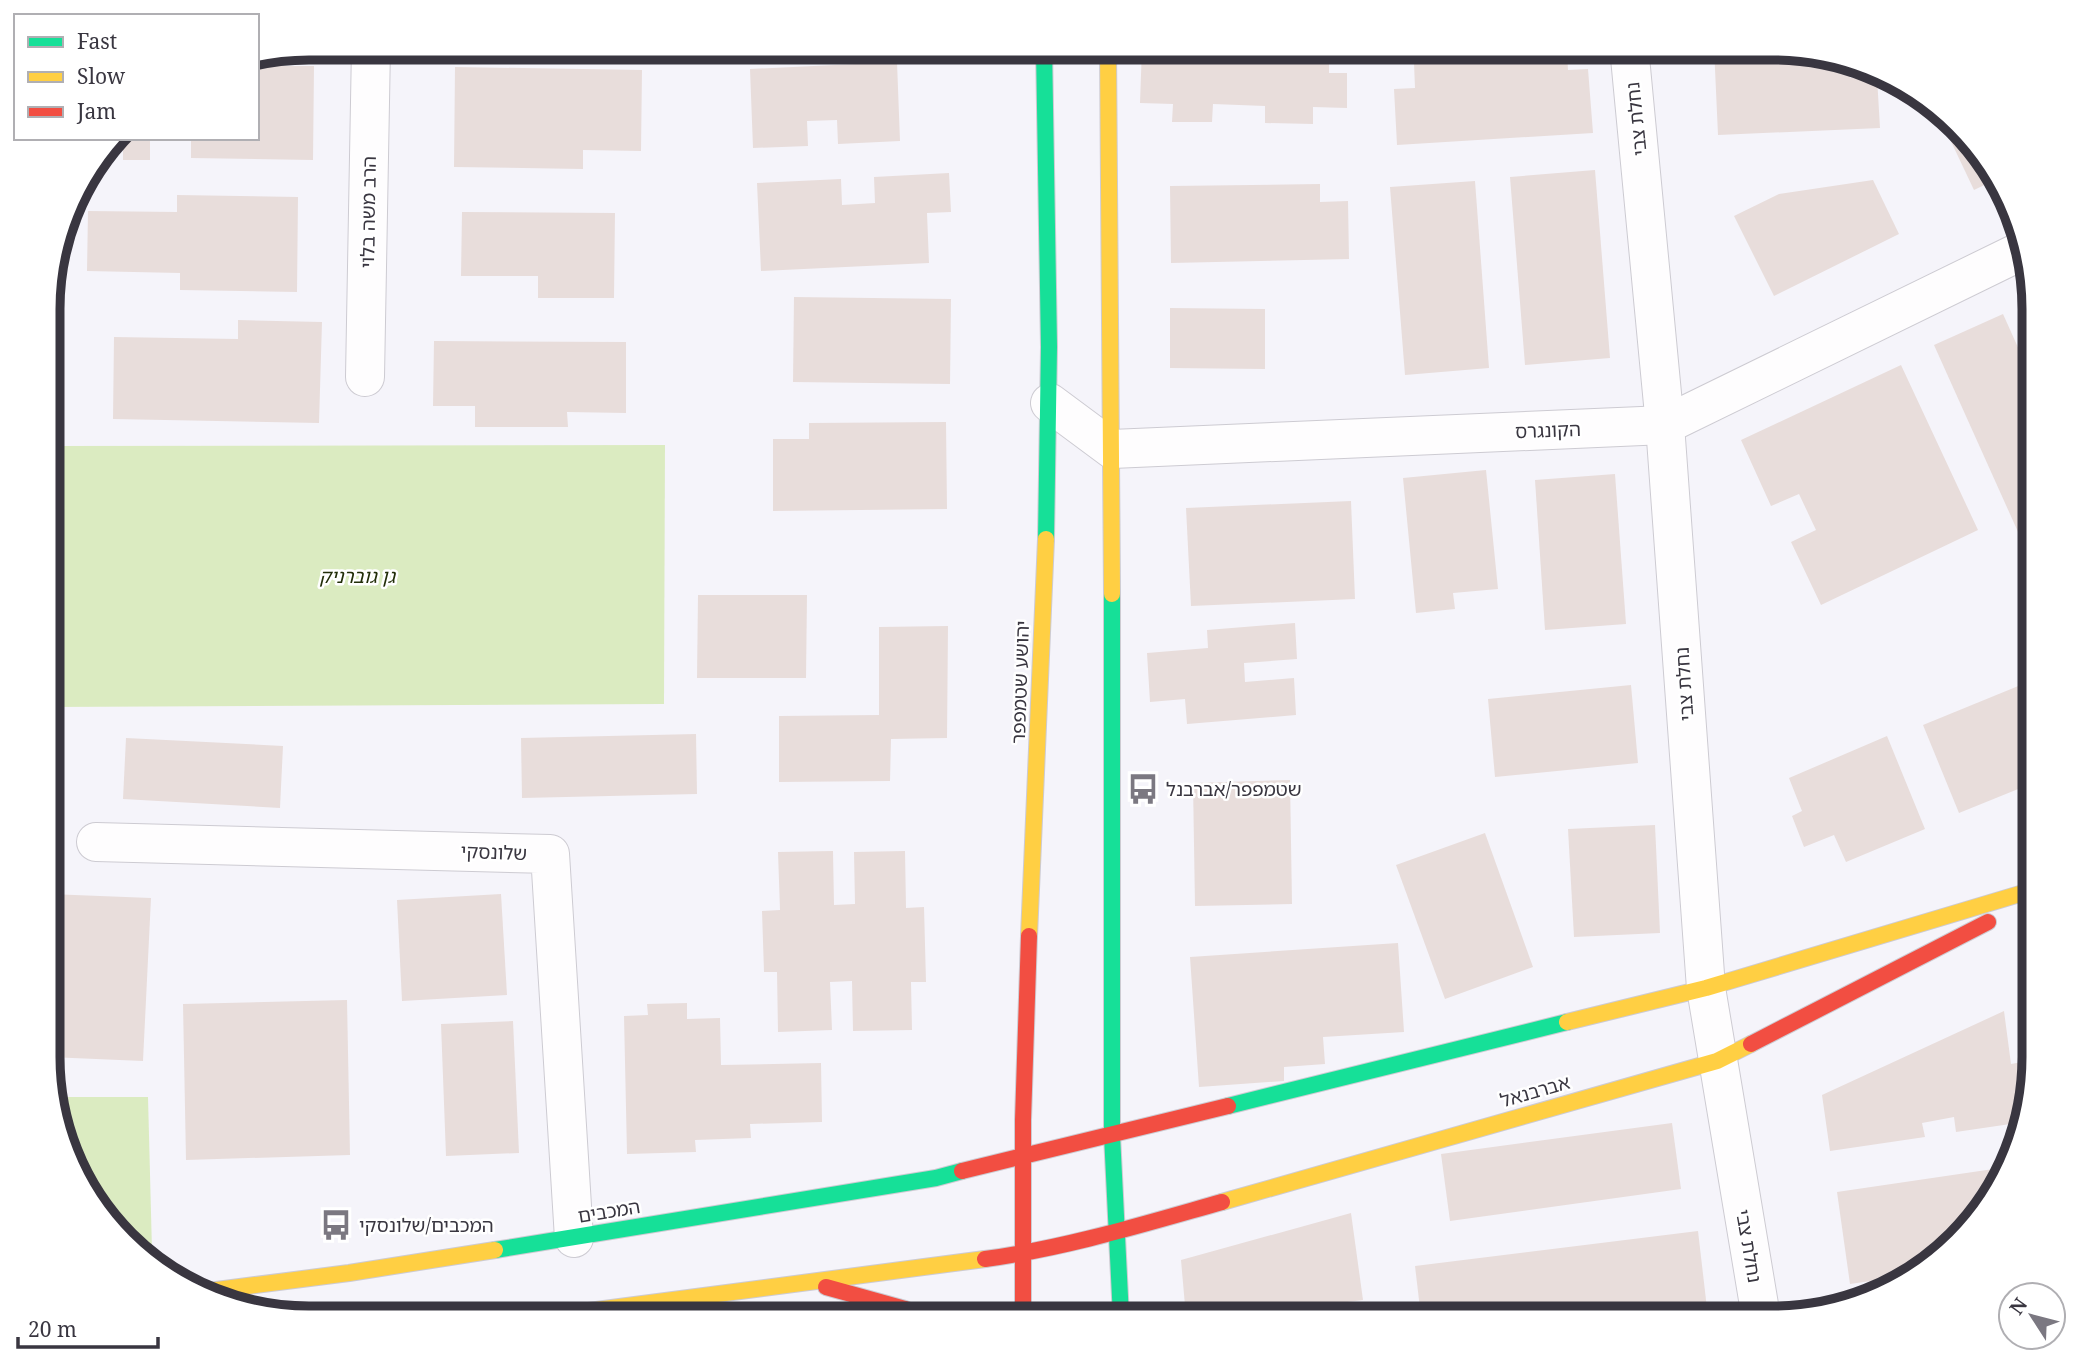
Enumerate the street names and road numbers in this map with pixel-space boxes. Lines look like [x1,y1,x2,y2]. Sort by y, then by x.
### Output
street label: נחלת צבי [1619,81,1653,157]
street label: הרב משה בלוי [354,156,382,268]
street label: הקונגרס [1515,416,1581,444]
street label: יהושע שטמפפר [1005,620,1035,744]
street label: נחלת צבי [1668,646,1700,722]
street label: שלונסקי [460,838,528,866]
street label: אברבנאל [1497,1069,1573,1113]
street label: המכבים [576,1193,642,1229]
street label: נחלת צבי [1730,1207,1768,1285]

